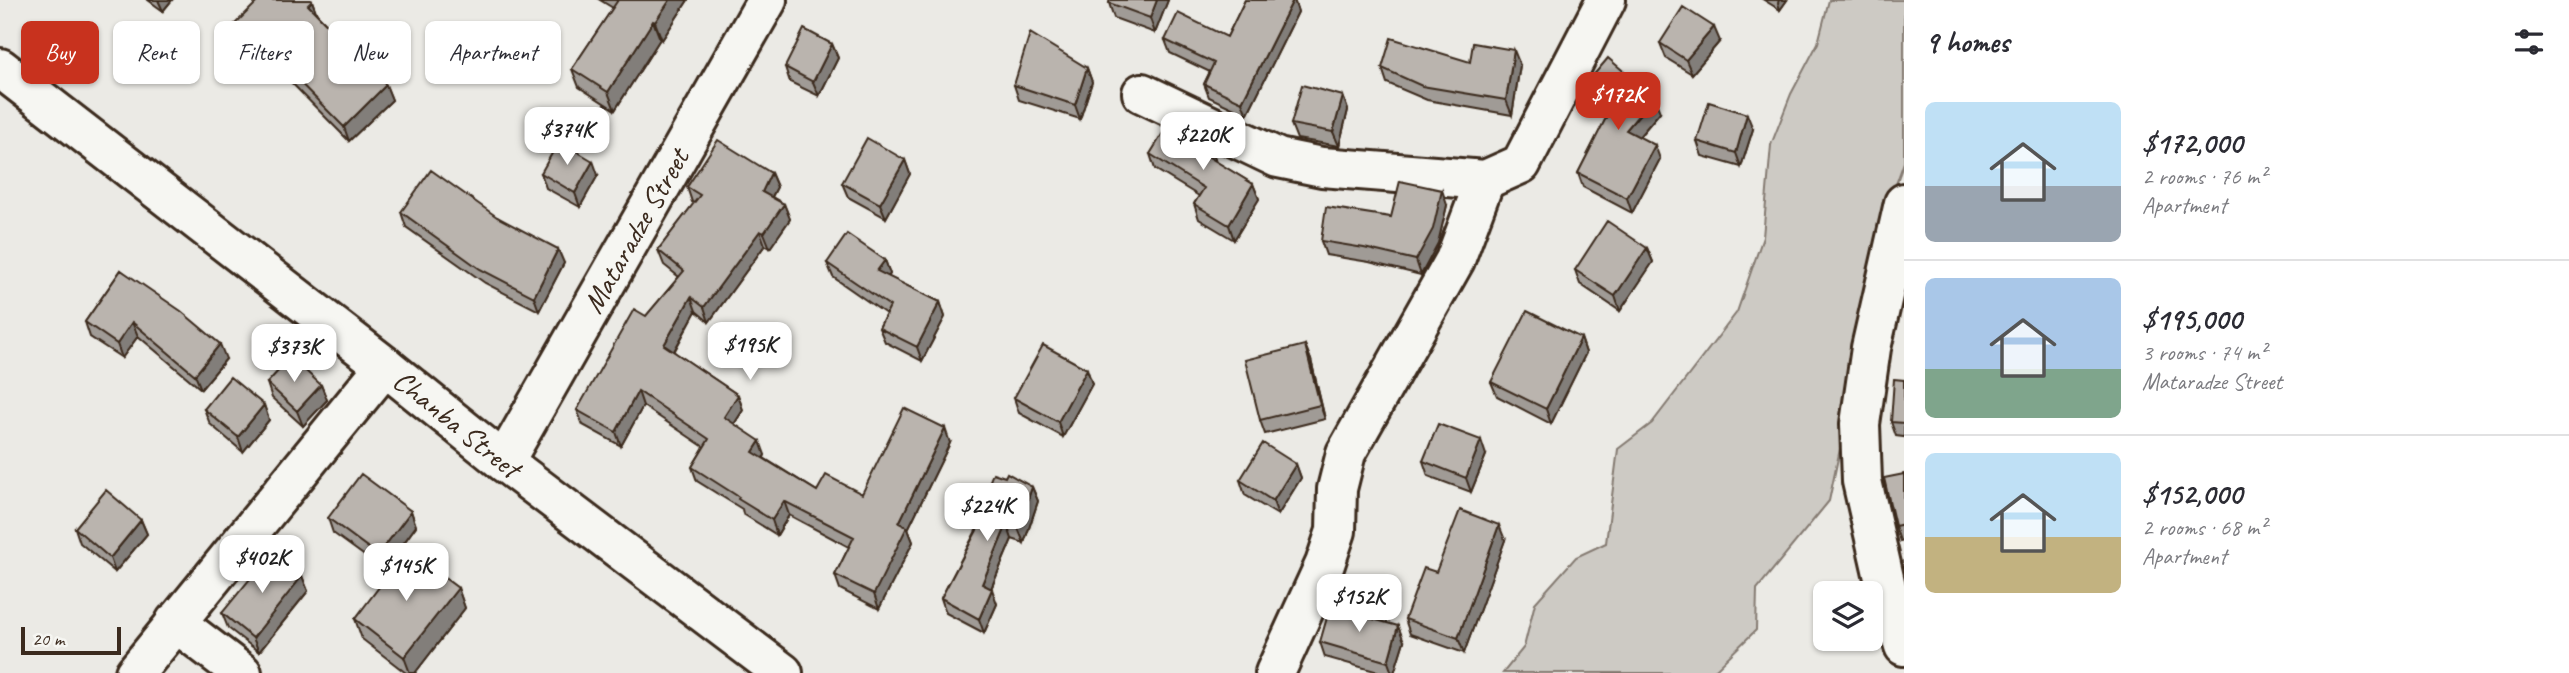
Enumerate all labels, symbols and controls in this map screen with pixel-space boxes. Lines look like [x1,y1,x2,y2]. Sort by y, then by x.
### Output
chip: Buy [21,21,99,84]
chip: Rent [113,21,200,84]
chip: Filters [214,21,314,84]
chip: New [328,21,411,84]
chip: Apartment [425,21,561,84]
text: 9 homes [1925,23,2009,61]
icon: filters [2510,23,2548,61]
pin: $172K [1569,72,1667,132]
text: $172K [1592,80,1645,109]
pin: $374K [518,108,616,167]
pin: $220K [1154,113,1252,172]
text: $374K [541,115,594,144]
text: $220K [1176,120,1230,149]
text: $172,000 [2142,124,2242,162]
icon: home [1981,130,2065,214]
street label: Mataradze Street [574,139,699,320]
text: 2 rooms · 76 m² [2142,162,2266,191]
text: Apartment [2142,191,2227,220]
text: $195,000 [2142,300,2242,338]
icon: home [1981,306,2065,390]
pin: $195K [701,322,799,382]
pin: $373K [245,324,343,384]
text: $195K [724,330,776,359]
text: $373K [268,332,321,361]
text: 3 rooms · 74 m² [2142,338,2266,367]
street label: Chanba Street [385,361,531,489]
text: Mataradze Street [2142,367,2282,396]
text: $152,000 [2142,475,2242,513]
icon: home [1981,481,2065,565]
pin: $224K [938,484,1036,543]
text: $224K [960,491,1014,520]
text: 2 rooms · 68 m² [2142,513,2266,542]
pin: $402K [213,536,311,595]
text: Apartment [2142,542,2227,571]
text: $402K [235,543,289,572]
pin: $145K [357,544,455,603]
text: $145K [380,551,432,580]
pin: $152K [1310,574,1408,634]
map controls [1813,581,1883,651]
button: layers [1813,581,1883,651]
text: $152K [1333,582,1385,611]
scale bar [21,624,121,656]
text: 20 m [32,627,64,651]

